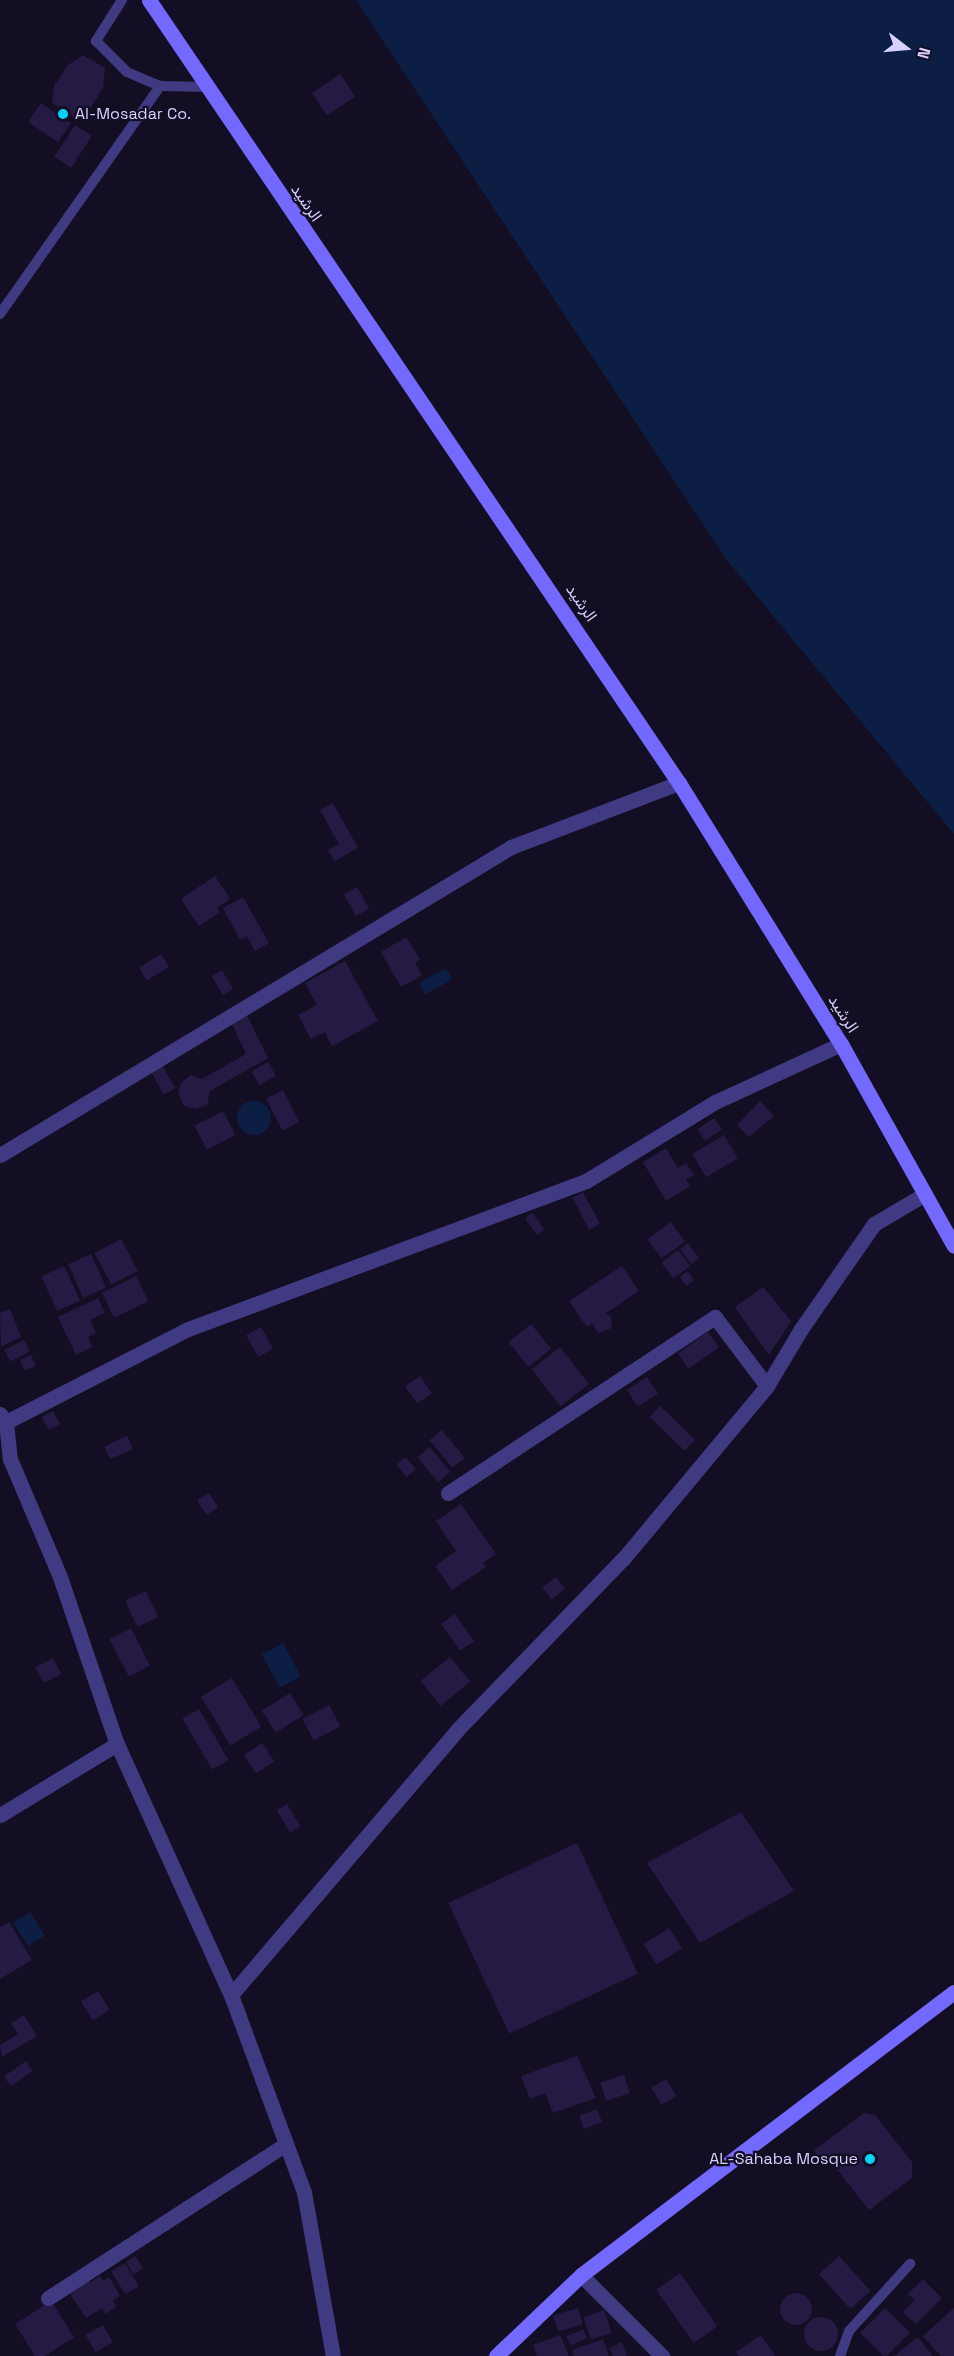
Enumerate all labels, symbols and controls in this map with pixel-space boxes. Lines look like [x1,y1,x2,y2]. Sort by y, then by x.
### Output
north arrow [876,18,936,78]
text: N [912,45,935,61]
place label: Al-Mosadar Co. [75,104,191,124]
marker: Al-Mosadar Co. [56,107,70,121]
street label: الرشيد [287,181,325,225]
street label: الرشيد [562,581,600,625]
street label: الرشيد [824,992,862,1036]
place label: AL-Sahaba Mosque [709,2149,858,2169]
marker: AL-Sahaba Mosque [863,2152,877,2166]

